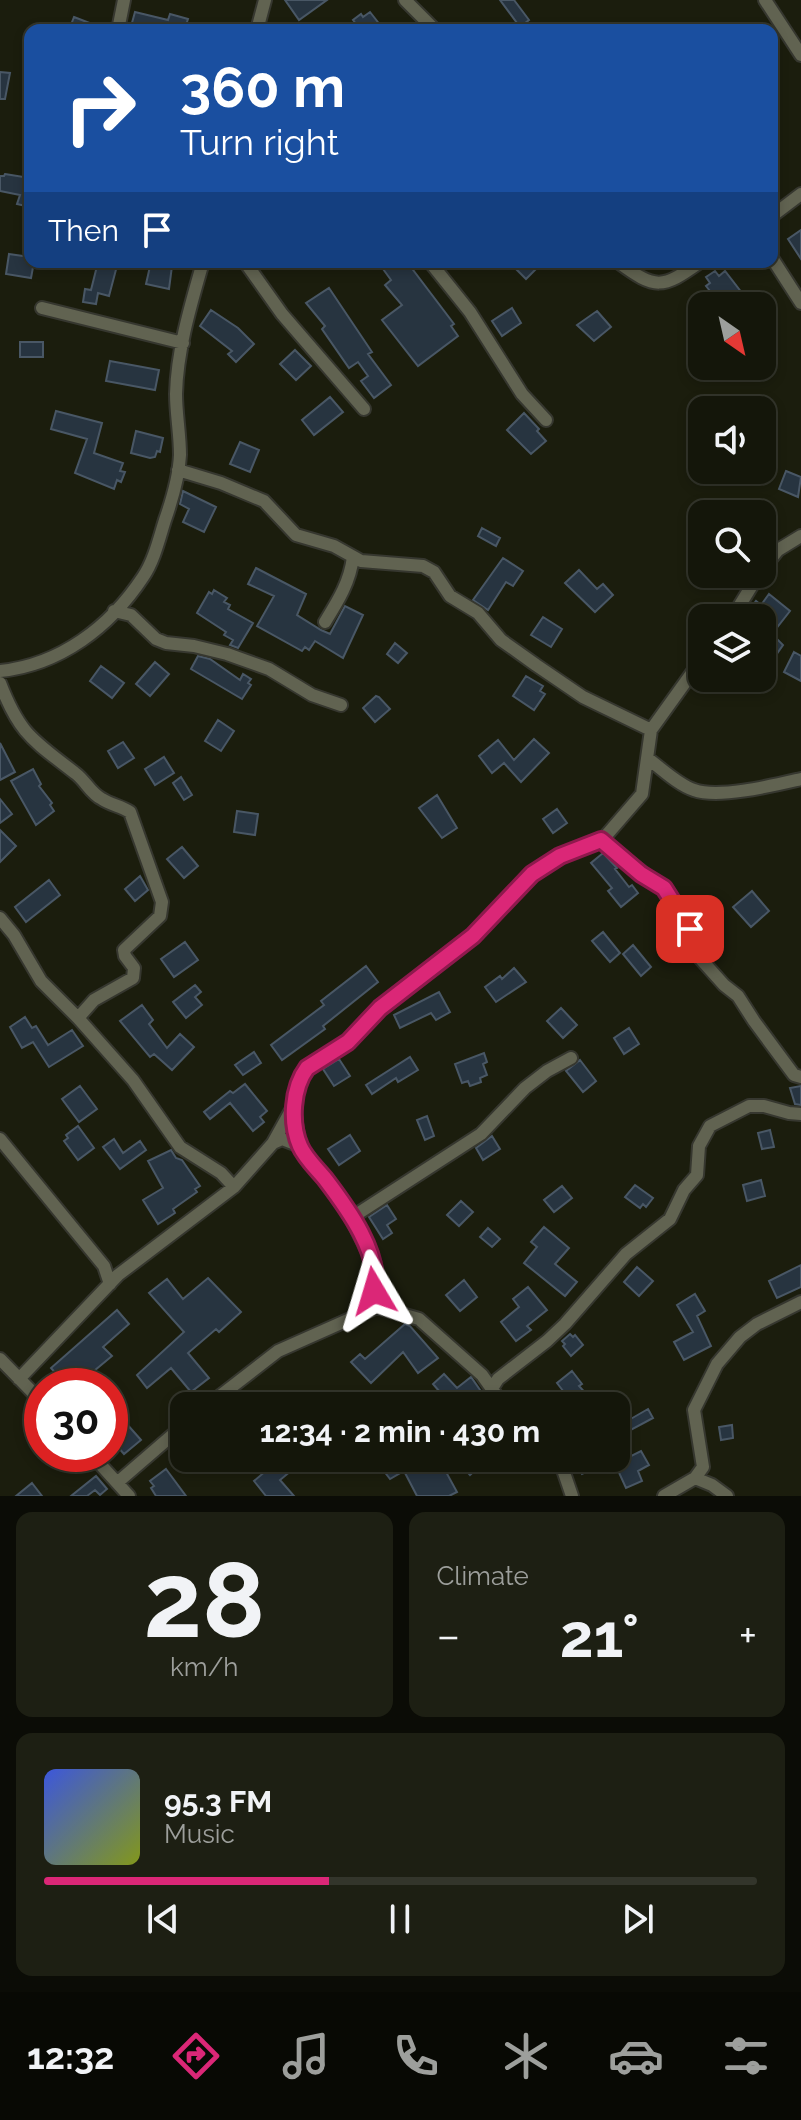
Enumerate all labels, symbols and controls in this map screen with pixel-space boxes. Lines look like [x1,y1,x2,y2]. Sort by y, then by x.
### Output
text: 360 m [180,54,345,120]
icon: right [48,56,152,160]
text: Turn right [180,121,339,163]
icon: arrive [135,208,179,252]
text: Then [48,213,119,248]
north arrow [688,292,776,380]
map controls [688,292,776,692]
button: sound [688,396,776,484]
button: search [688,500,776,588]
button: layers [688,604,776,692]
pin [656,895,724,963]
icon: arrive [668,907,712,951]
position arrow [332,1249,416,1333]
speed limit sign: 30 [24,1368,128,1472]
text: 12:34 · 2 min · 430 m [260,1414,540,1449]
text: 28 [144,1539,265,1661]
text: Climate [437,1561,529,1591]
text: 21° [560,1601,639,1671]
text: − [437,1610,460,1661]
text: + [739,1610,757,1661]
text: km/h [170,1652,239,1682]
text: 95.3 FM [164,1784,272,1819]
text: Music [164,1819,235,1849]
icon: previous [141,1897,185,1941]
icon: pause [378,1897,422,1941]
icon: next [616,1897,660,1941]
icon: directions [168,2028,224,2084]
icon: music [278,2028,334,2084]
icon: phone [388,2028,444,2084]
icon: climate [498,2028,554,2084]
icon: car [608,2028,664,2084]
icon: filters [718,2028,774,2084]
text: 12:32 [27,2035,114,2077]

